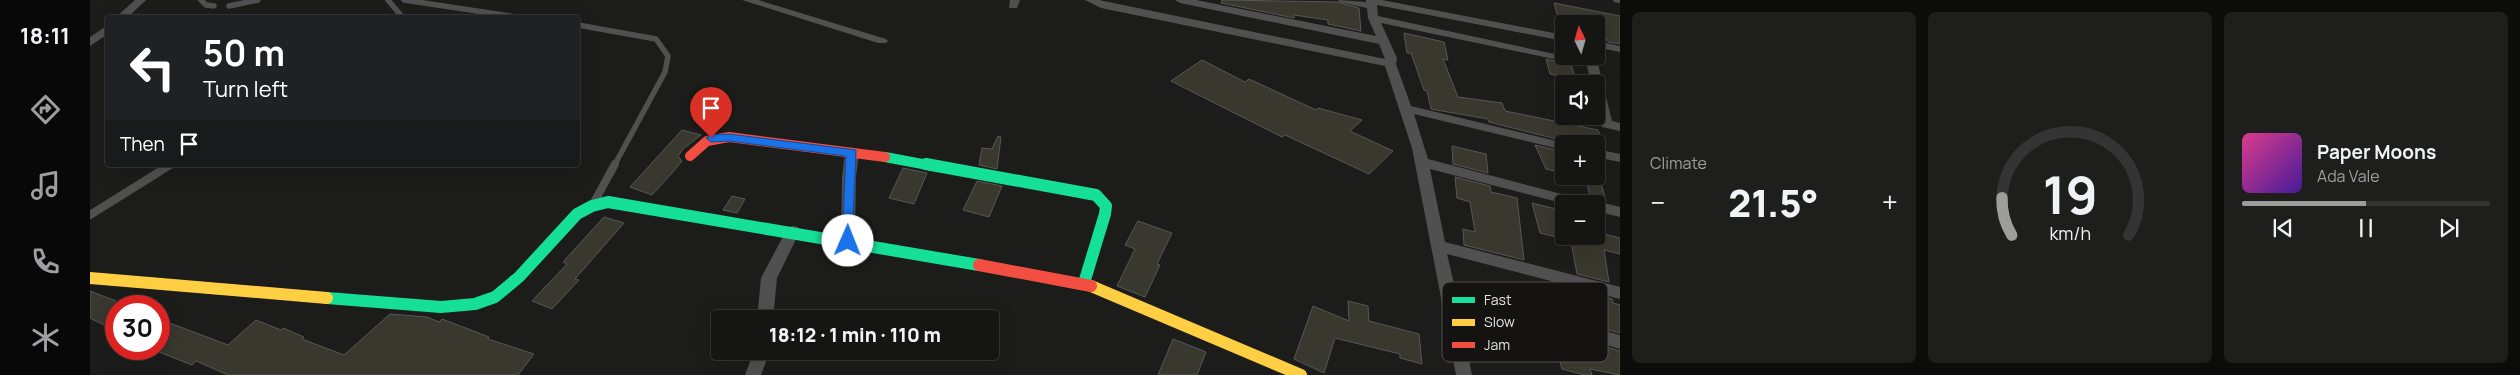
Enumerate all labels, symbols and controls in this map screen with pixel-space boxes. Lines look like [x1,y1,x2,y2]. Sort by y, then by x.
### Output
north arrow [1555,15,1605,65]
map controls [1555,15,1605,245]
text: 18:11 [20,21,70,51]
text: 50 m [203,29,285,77]
icon: left [120,35,185,100]
text: Turn left [203,74,288,104]
button: sound [1555,75,1605,125]
pin [690,87,732,138]
icon: directions [28,92,63,127]
icon: arrive [697,94,725,122]
icon: arrive [175,130,203,158]
text: Then [120,131,165,157]
button: + [1555,135,1605,185]
text: Paper Moons [2317,139,2436,165]
text: Climate [1650,152,1707,174]
text: 19 [2042,159,2098,230]
text: Ada Vale [2317,165,2380,187]
icon: music [28,168,63,203]
text: 21.5° [1728,176,1819,228]
text: − [1650,183,1665,221]
text: + [1882,183,1898,221]
button: − [1555,195,1605,245]
position arrow [821,214,873,266]
icon: previous [2269,214,2297,242]
icon: pause [2352,214,2380,242]
icon: next [2435,214,2463,242]
text: km/h [2049,221,2091,245]
icon: phone [28,244,63,279]
legend [1442,282,1608,362]
text: Fast [1484,290,1512,309]
speed limit sign: 30 [105,295,170,360]
text: Slow [1484,312,1515,331]
icon: climate [28,320,63,355]
text: 18:12 · 1 min · 110 m [769,322,941,348]
text: Jam [1484,335,1510,354]

